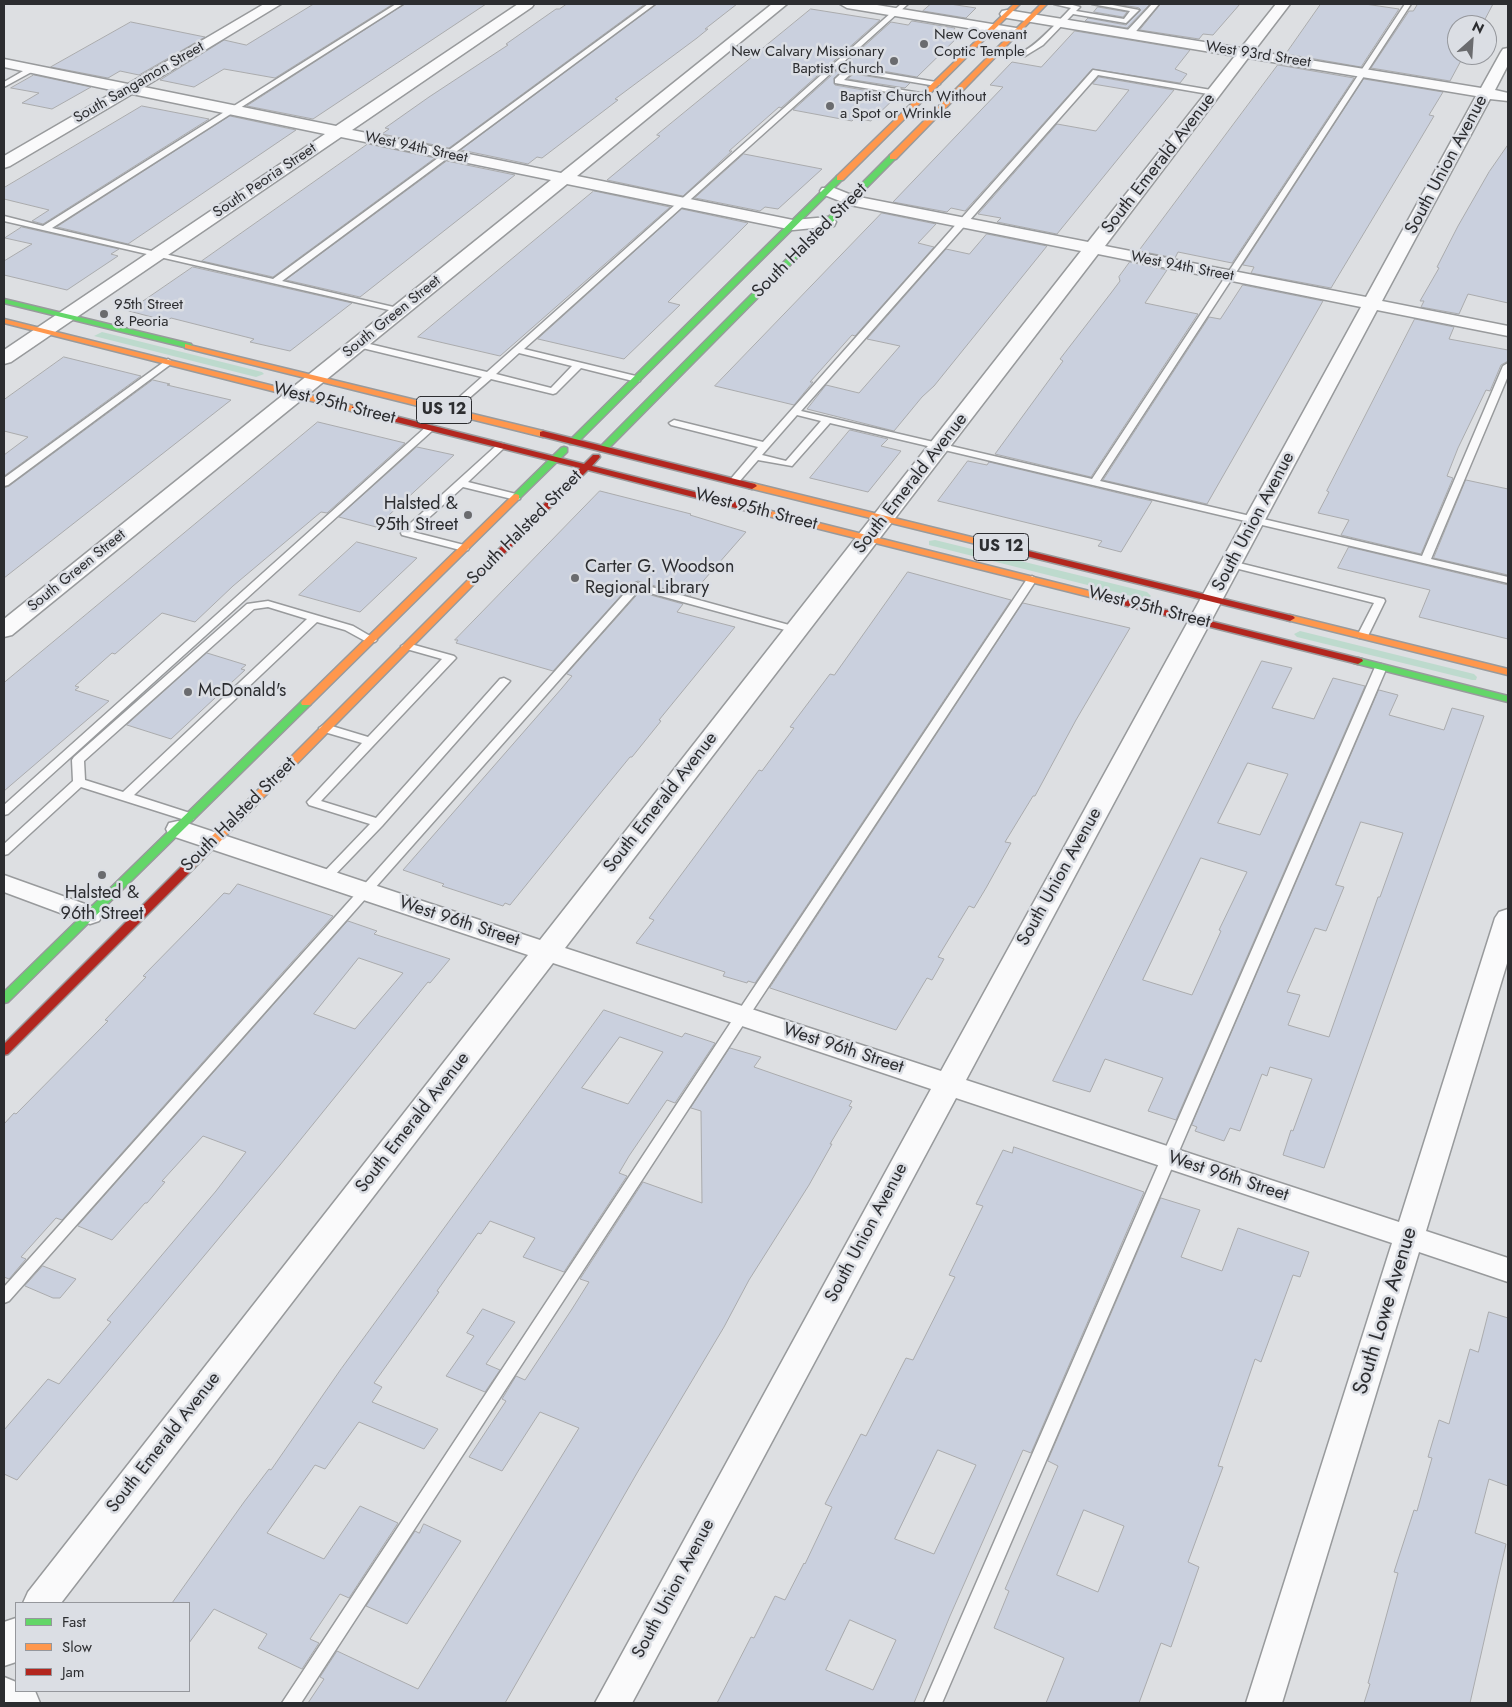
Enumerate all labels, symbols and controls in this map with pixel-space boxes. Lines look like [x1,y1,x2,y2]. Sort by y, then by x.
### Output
north arrow [1447,15,1497,65]
text: N [1469,16,1488,39]
place label: New Covenant Coptic Temple [934,26,1027,61]
street label: South Sangamon Street [71,38,207,128]
marker: New Covenant Coptic Temple [918,38,930,50]
street label: West 93rd Street [1204,38,1312,72]
place label: New Calvary Missionary Baptist Church [731,43,884,78]
marker: New Calvary Missionary Baptist Church [888,55,900,67]
place label: Baptist Church Without a Spot or Wrinkle [840,88,986,123]
street label: South Emerald Avenue [1097,89,1221,239]
street label: South Union Avenue [1401,92,1493,238]
marker: Baptist Church Without a Spot or Wrinkle [824,100,836,112]
street label: West 94th Street [363,128,469,168]
street label: South Peoria Street [210,140,320,222]
street label: South Halsted Street [748,179,872,303]
street label: West 94th Street [1129,248,1235,286]
street label: South Green Street [340,272,444,362]
place label: 95th Street & Peoria [114,296,183,331]
marker: 95th Street & Peoria [98,308,110,320]
street label: West 95th Street [271,378,397,430]
road number: US 12 [416,396,472,424]
street label: South Emerald Avenue [849,409,973,559]
street label: South Union Avenue [1208,449,1300,595]
street label: South Halsted Street [463,466,587,590]
street label: West 95th Street [693,484,819,536]
place label: Halsted & 95th Street [375,494,458,536]
marker: Halsted & 95th Street [462,509,474,521]
street label: South Green Street [25,526,129,616]
road number: US 12 [974,534,1028,560]
place label: Carter G. Woodson Regional Library [585,557,734,600]
marker: Carter G. Woodson Regional Library [569,572,581,584]
street label: West 95th Street [1086,582,1212,634]
place label: McDonald's [198,681,286,703]
marker: McDonald's [182,686,194,698]
street label: South Emerald Avenue [599,728,723,878]
street label: South Halsted Street [177,753,301,877]
street label: South Union Avenue [1013,804,1107,950]
marker: Halsted & 96th Street [96,869,108,881]
place label: Halsted & 96th Street [61,883,143,926]
street label: West 96th Street [396,892,522,952]
street label: West 96th Street [780,1019,906,1079]
street label: South Emerald Avenue [351,1048,475,1198]
street label: West 96th Street [1165,1147,1291,1207]
street label: South Union Avenue [821,1160,913,1306]
street label: South Lowe Avenue [1349,1224,1423,1398]
street label: South Emerald Avenue [102,1368,226,1518]
street label: South Union Avenue [628,1516,720,1662]
legend [15,1602,190,1692]
text: Fast [62,1611,86,1633]
text: Slow [62,1636,92,1658]
text: Jam [62,1661,85,1683]

